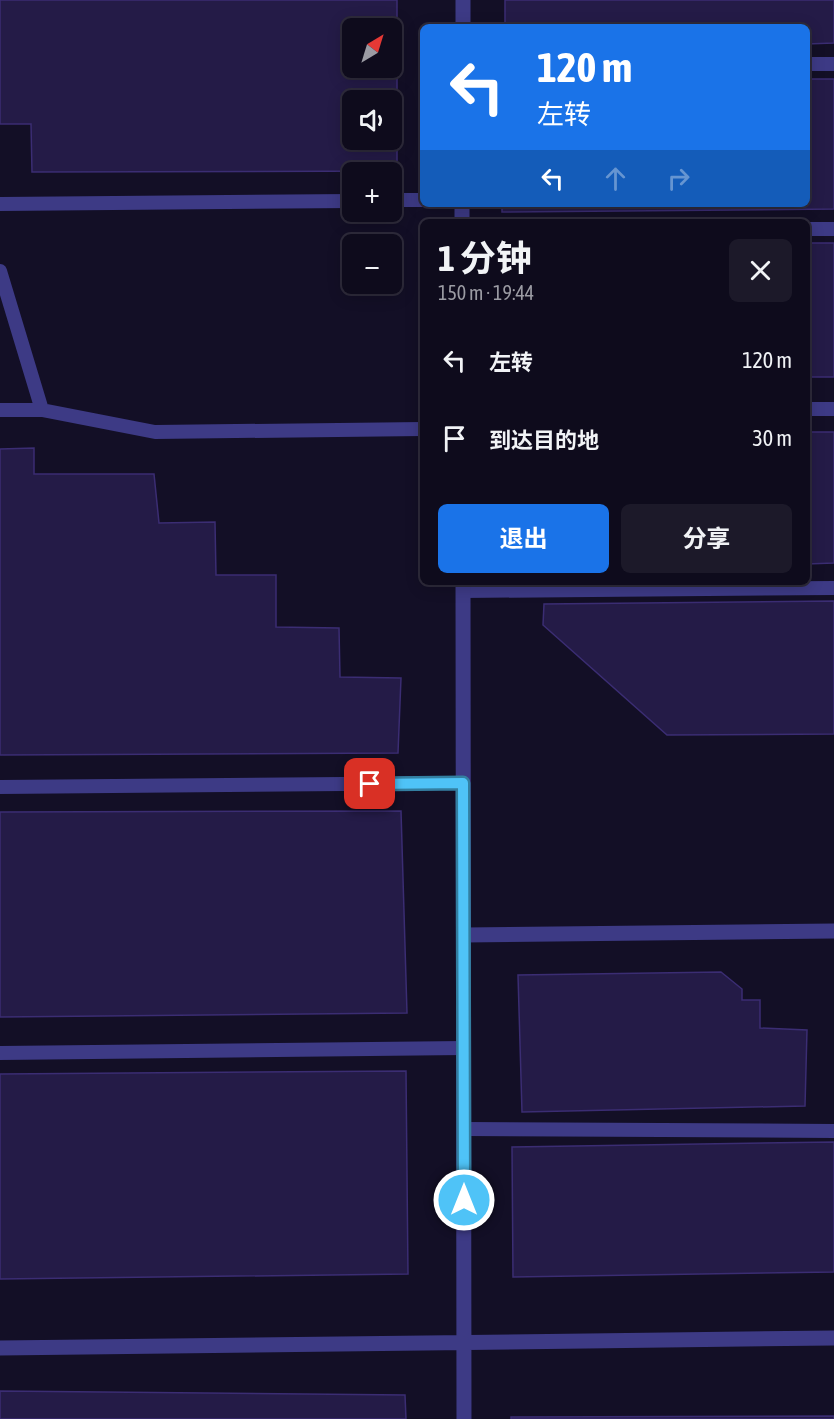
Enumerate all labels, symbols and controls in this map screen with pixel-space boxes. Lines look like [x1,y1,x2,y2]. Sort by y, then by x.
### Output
north arrow [342,18,402,78]
map controls [342,18,402,294]
text: 120 m [537,43,632,91]
icon: left [438,48,516,126]
button: sound [342,90,402,150]
text: 左转 [537,99,591,130]
button: + [342,162,402,222]
icon: left [536,162,569,195]
icon: ahead [599,162,632,195]
icon: right [662,162,695,195]
button: − [342,234,402,294]
text: 1 分钟 [438,237,532,279]
button: close [729,239,792,302]
text: 150 m · 19:44 [438,281,534,304]
icon: left [438,344,471,377]
text: 120 m [742,347,792,373]
text: 左转 [489,349,533,375]
icon: arrive [438,422,471,455]
text: 30 m [752,425,792,451]
text: 到达目的地 [489,427,599,453]
button: 退出 [438,504,609,573]
button: 分享 [621,504,792,573]
pin [344,758,395,809]
icon: arrive [353,767,386,800]
position arrow [432,1168,496,1232]

